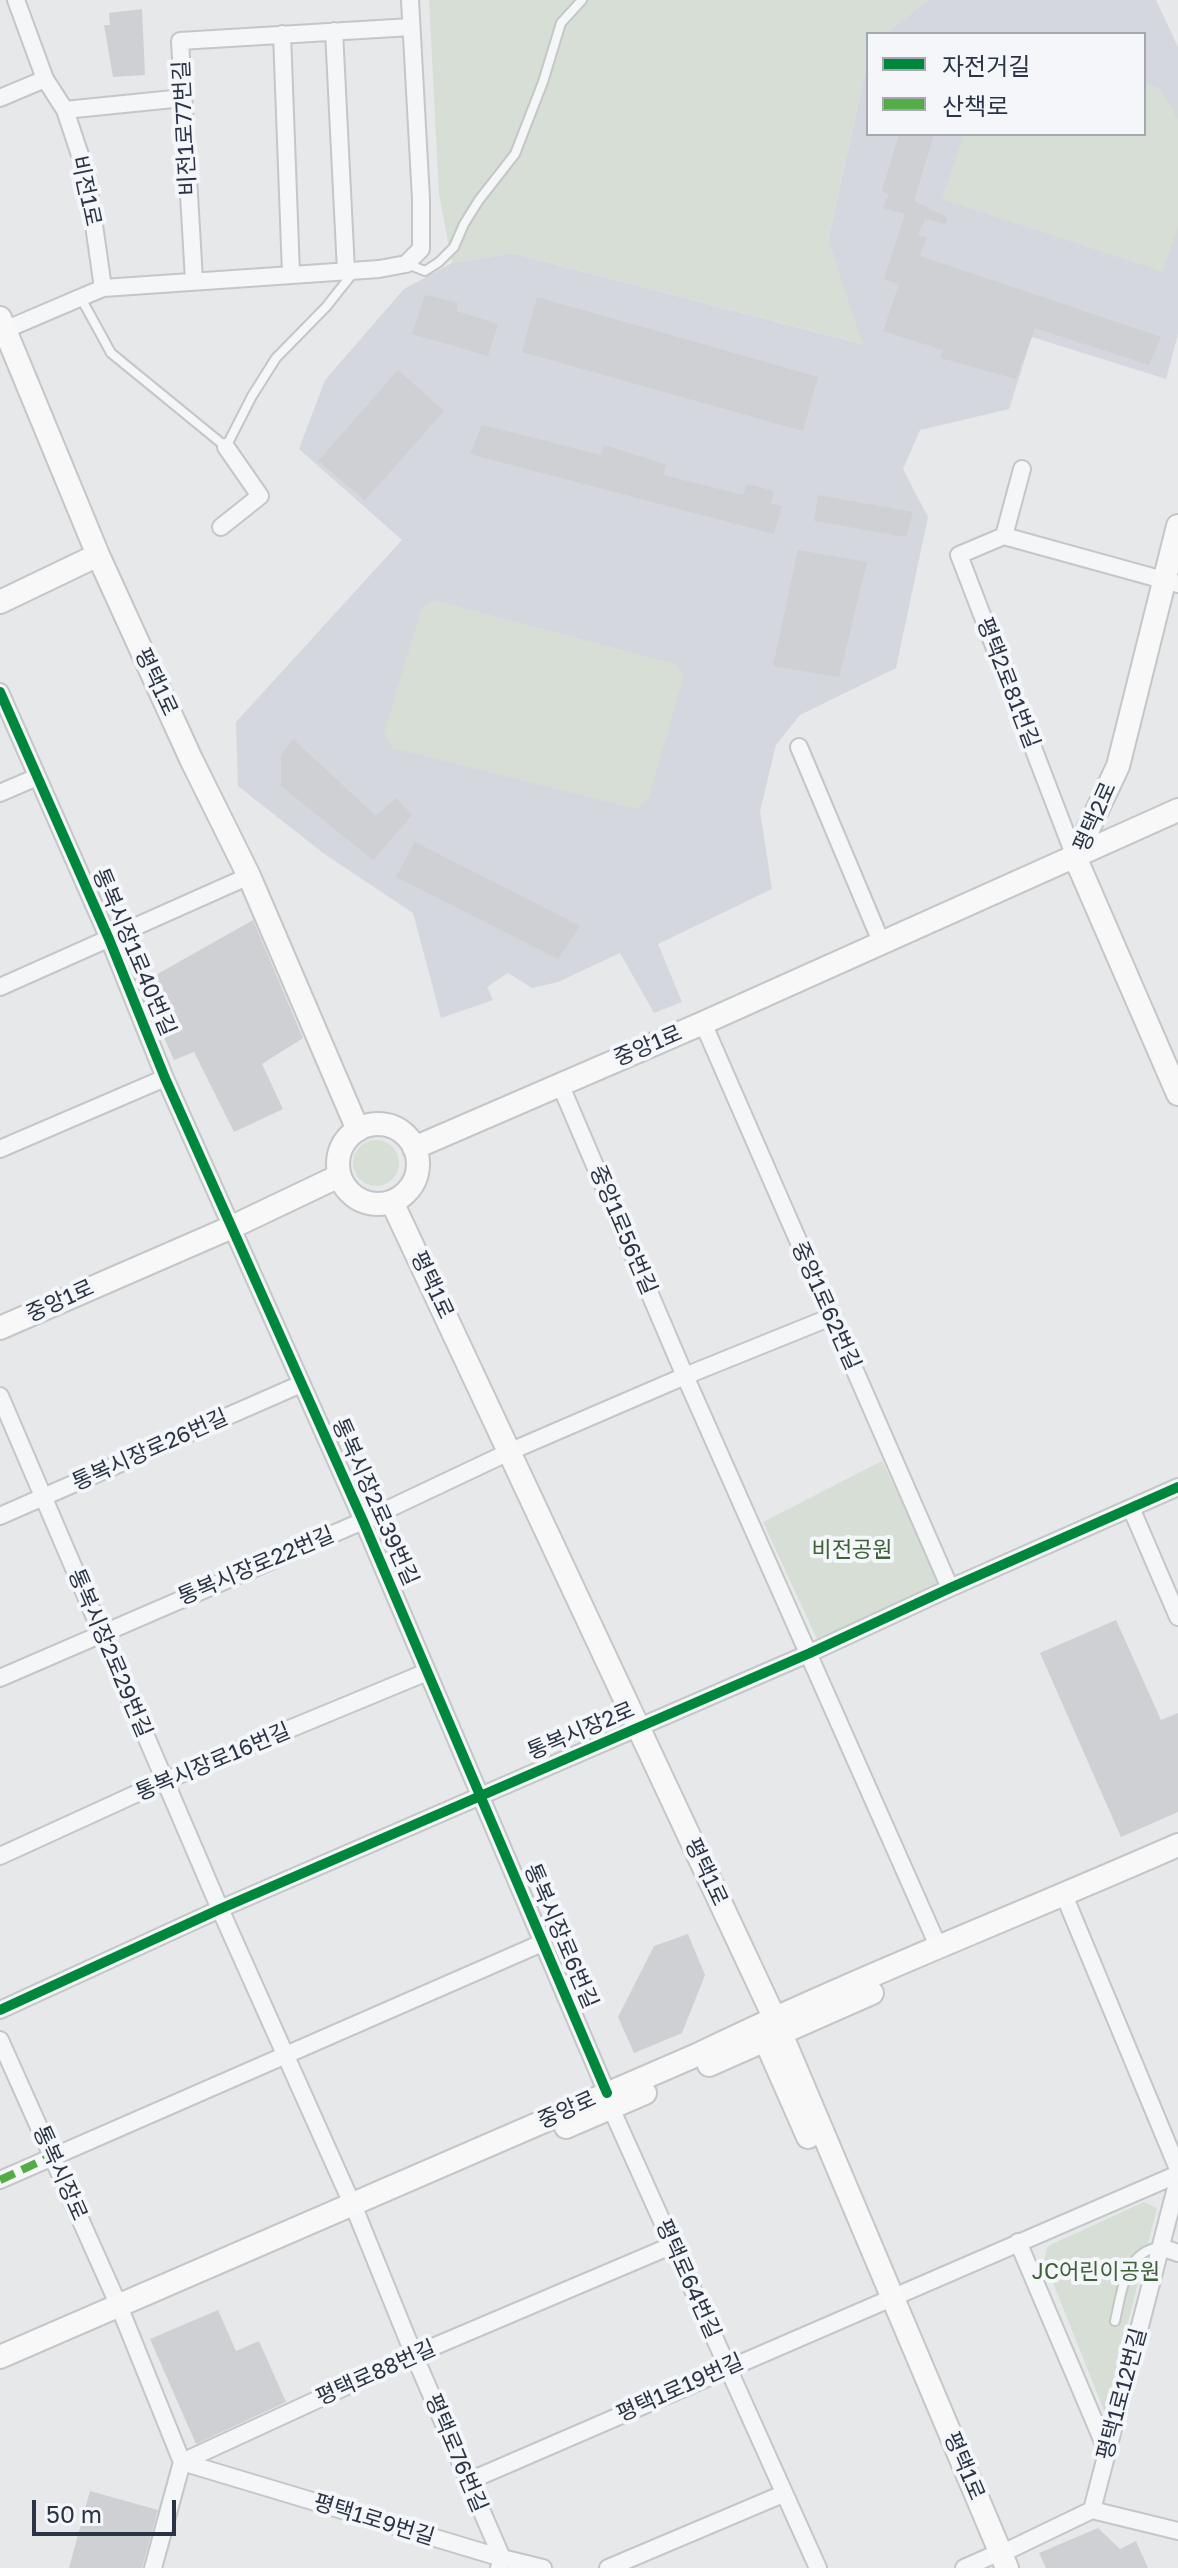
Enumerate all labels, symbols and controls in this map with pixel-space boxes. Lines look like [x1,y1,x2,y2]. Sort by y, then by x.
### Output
legend [866,32,1146,136]
text: 자전거길 [942,51,1030,80]
street label: 비전1로77번길 [168,60,202,196]
text: 산책로 [942,91,1008,120]
street label: 비전1로 [66,153,106,229]
street label: 평택2로81번길 [971,614,1045,752]
street label: 평택1로 [129,644,183,720]
street label: 평택2로 [1068,778,1122,856]
street label: 통복시장1로40번길 [87,864,181,1040]
street label: 중앙1로 [610,1020,686,1072]
street label: 중앙1로56번길 [584,1161,662,1299]
street label: 중앙1로62번길 [786,1238,866,1374]
street label: 평택1로 [405,1247,459,1323]
street label: 중앙1로 [22,1274,98,1328]
street label: 통복시장로26번길 [68,1404,232,1496]
street label: 통복시장2로39번길 [326,1414,424,1590]
street label: 통복시장로22번길 [174,1521,338,1611]
park label: 비전공원 [812,1537,892,1563]
street label: 통복시장2로29번길 [63,1565,157,1741]
street label: 통복시장2로 [523,1697,639,1765]
street label: 통복시장로16번길 [132,1717,294,1807]
street label: 평택1로 [679,1834,733,1910]
street label: 통복시장로6번길 [519,1860,603,2012]
street label: 중앙로 [534,2086,600,2134]
street label: 통복시장로 [27,2121,93,2225]
street label: 평택로64번길 [650,2215,726,2343]
park label: JC어린이공원 [1032,2259,1160,2285]
street label: 평택1로12번길 [1092,2325,1152,2463]
street label: 평택로88번길 [312,2335,440,2411]
street label: 평택1로19번길 [613,2348,747,2428]
street label: 평택로76번길 [419,2390,493,2516]
street label: 평택1로 [938,2428,990,2504]
scale bar [36,2484,180,2534]
street label: 평택1로9번길 [310,2489,438,2551]
text: 50 m [46,2499,102,2528]

